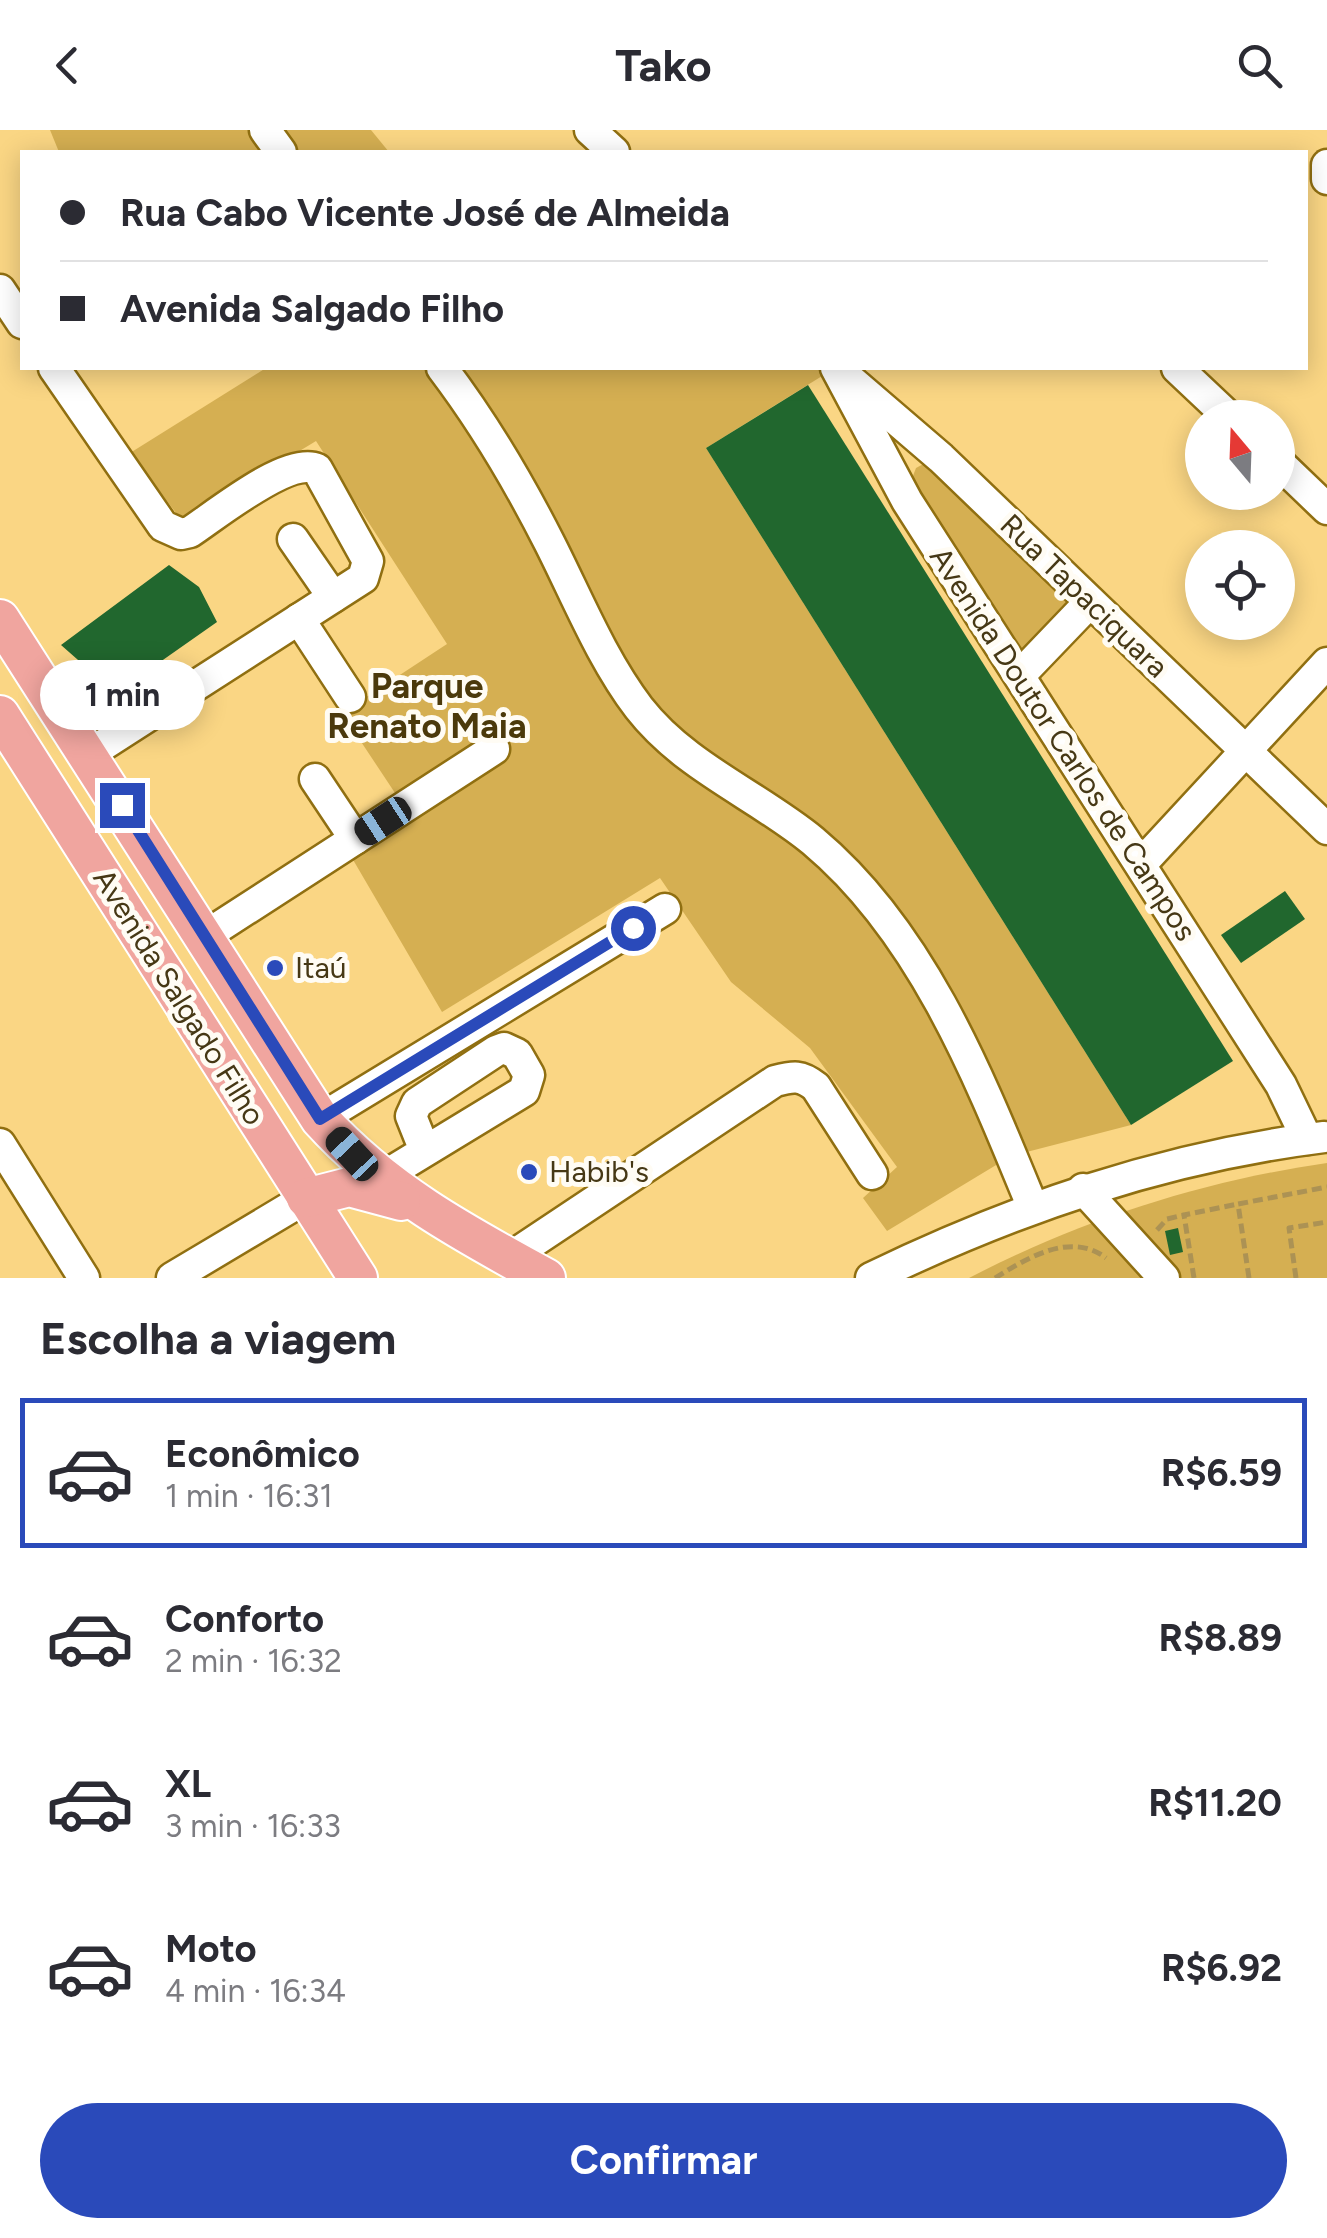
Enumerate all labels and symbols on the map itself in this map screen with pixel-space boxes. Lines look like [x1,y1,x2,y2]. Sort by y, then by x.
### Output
north arrow [1185,400,1295,510]
street label: Rua Tapaciquara [993,506,1176,685]
street label: Avenida Doutor Carlos de Campos [922,540,1205,948]
callout: 1 min [39,660,204,730]
district label: Parque Renato Maia [327,665,527,747]
route end [100,783,145,828]
car [350,792,416,850]
street label: Avenida Salgado Filho [86,862,273,1132]
route start [611,906,656,951]
place label: Itaú [295,949,346,986]
marker: Itaú [264,957,286,979]
car [321,1122,383,1186]
place label: Habib's [549,1153,649,1190]
marker: Habib's [518,1161,540,1183]

